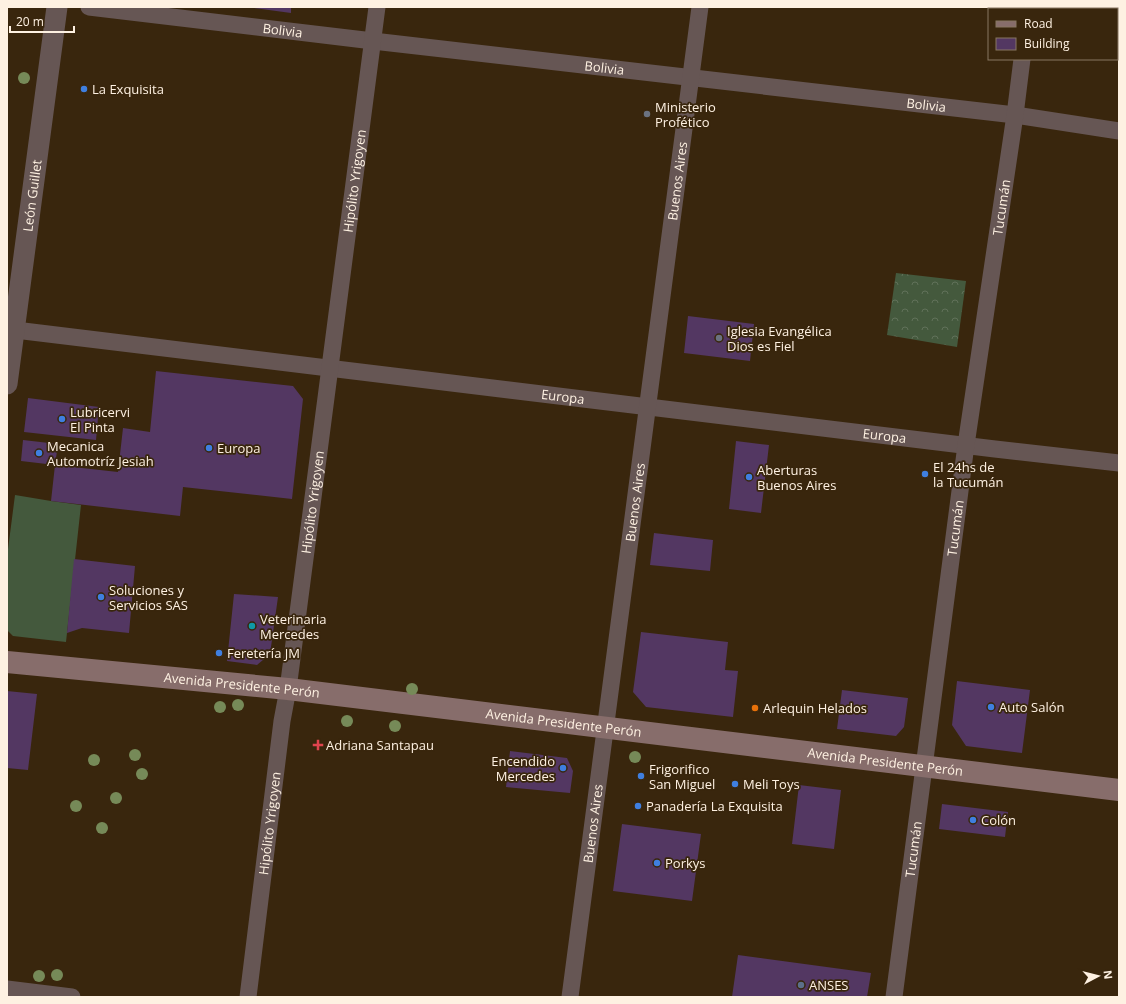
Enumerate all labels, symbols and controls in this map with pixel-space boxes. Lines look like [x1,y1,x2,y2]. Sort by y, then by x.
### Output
scale bar [10,8,74,34]
legend [988,8,1118,60]
text: 20 m [16,13,44,30]
text: Road [1024,15,1053,32]
street label: Bolivia [262,19,303,41]
text: Building [1024,35,1070,52]
street label: Bolivia [584,56,625,79]
place label: La Exquisita [92,80,164,98]
marker: La Exquisita [79,84,89,94]
street label: Bolivia [905,94,947,116]
place label: Ministerio Profético [655,98,716,131]
marker: Ministerio Profético [642,109,652,119]
street label: Hipólito Yrigoyen [339,128,370,234]
street label: Buenos Aires [663,140,691,222]
street label: León Guillet [18,158,46,233]
street label: Tucumán [988,178,1014,237]
place label: Iglesia Evangélica Dios es Fiel [727,322,832,355]
marker: Iglesia Evangélica Dios es Fiel [714,333,724,343]
street label: Europa [540,385,586,408]
place label: Lubricervi El Pinta [70,403,130,436]
marker: Lubricervi El Pinta [57,414,67,424]
street label: Europa [862,424,907,447]
place label: Mecanica Automotríz Jesiah [47,437,154,470]
place label: Europa [217,439,261,457]
marker: Europa [204,443,214,453]
marker: Mecanica Automotríz Jesiah [34,448,44,458]
street label: Hipólito Yrigoyen [297,450,328,555]
place label: El 24hs de la Tucumán [933,458,1003,491]
place label: Aberturas Buenos Aires [757,461,836,494]
street label: Buenos Aires [621,462,649,543]
marker: El 24hs de la Tucumán [920,469,930,479]
marker: Aberturas Buenos Aires [744,472,754,482]
street label: Tucumán [943,499,968,557]
place label: Soluciones y Servicios SAS [109,581,188,614]
marker: Soluciones y Servicios SAS [96,592,106,602]
place label: Veterinaria Mercedes [260,610,327,643]
marker: Veterinaria Mercedes [247,621,257,631]
place label: Feretería JM [227,644,300,662]
marker: Feretería JM [214,648,224,658]
street label: Avenida Presidente Perón [163,668,321,702]
place label: Auto Salón [999,698,1064,716]
place label: Arlequin Helados [763,699,867,717]
marker: Auto Salón [986,702,996,712]
marker: Arlequin Helados [750,703,760,713]
street label: Avenida Presidente Perón [485,704,643,741]
place label: Adriana Santapau [326,736,434,754]
marker: Adriana Santapau [313,740,323,750]
street label: Avenida Presidente Perón [806,743,964,780]
place label: Encendido Mercedes [491,752,555,785]
place label: Frigorifico San Miguel [649,760,715,793]
marker: Encendido Mercedes [558,763,568,773]
street label: Hipólito Yrigoyen [254,771,285,876]
marker: Frigorifico San Miguel [636,771,646,781]
place label: Meli Toys [743,775,800,793]
marker: Meli Toys [730,779,740,789]
street label: Buenos Aires [579,783,607,864]
place label: Panadería La Exquisita [646,797,783,815]
marker: Panadería La Exquisita [633,801,643,811]
place label: Colón [981,811,1016,829]
marker: Colón [968,815,978,825]
street label: Tucumán [901,820,926,878]
place label: Porkys [665,854,706,872]
marker: Porkys [652,858,662,868]
north arrow [1078,956,1118,996]
text: N [1100,969,1116,980]
place label: ANSES [809,976,849,994]
marker: ANSES [796,980,806,990]

